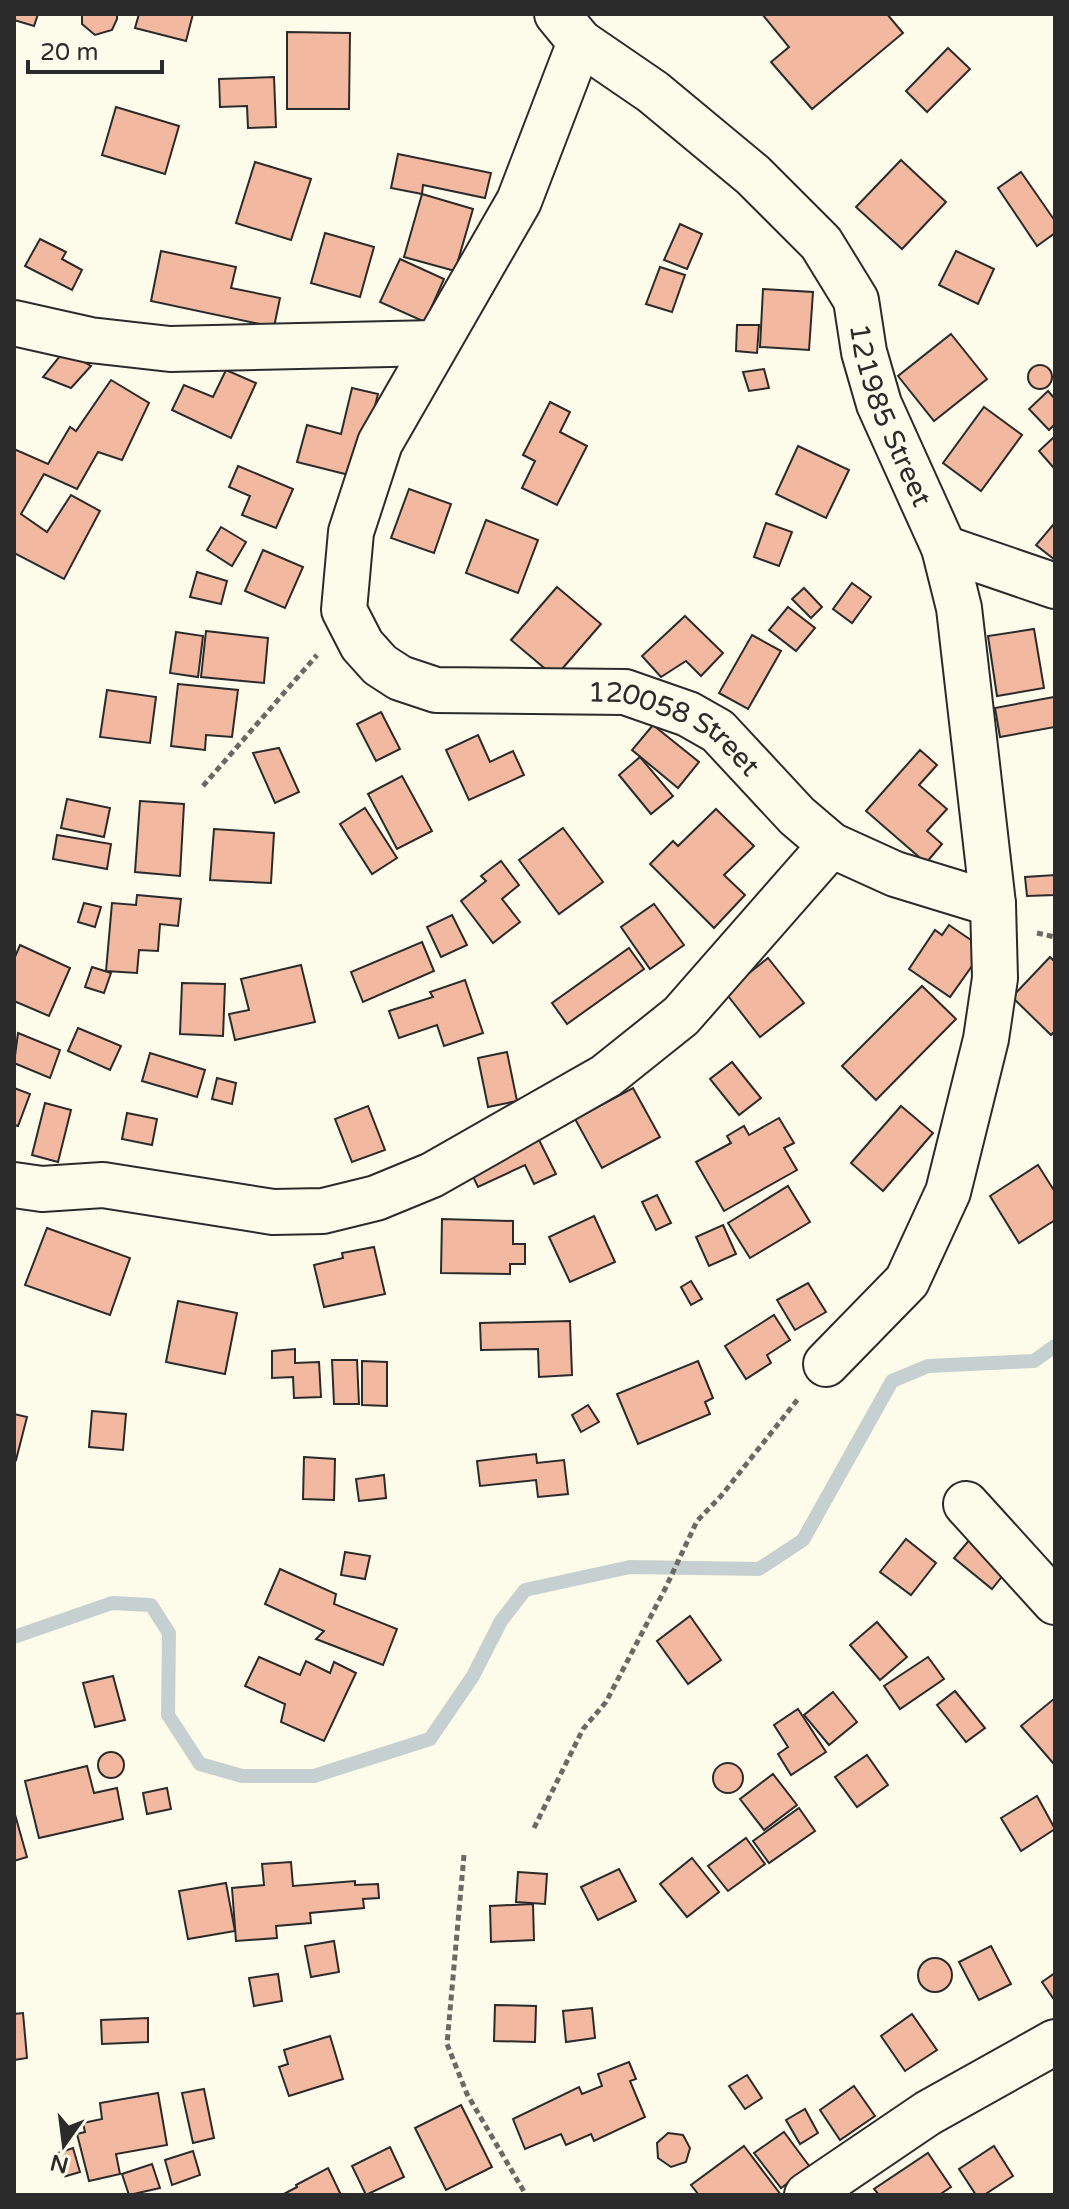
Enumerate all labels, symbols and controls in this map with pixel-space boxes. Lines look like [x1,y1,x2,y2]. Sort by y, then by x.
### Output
scale bar [28,24,162,74]
text: 20 m [40,38,98,67]
street label: 121985 Street [842,321,939,512]
street label: 120058 Street [588,676,767,783]
north arrow [24,2105,104,2185]
text: N [48,2149,71,2178]

